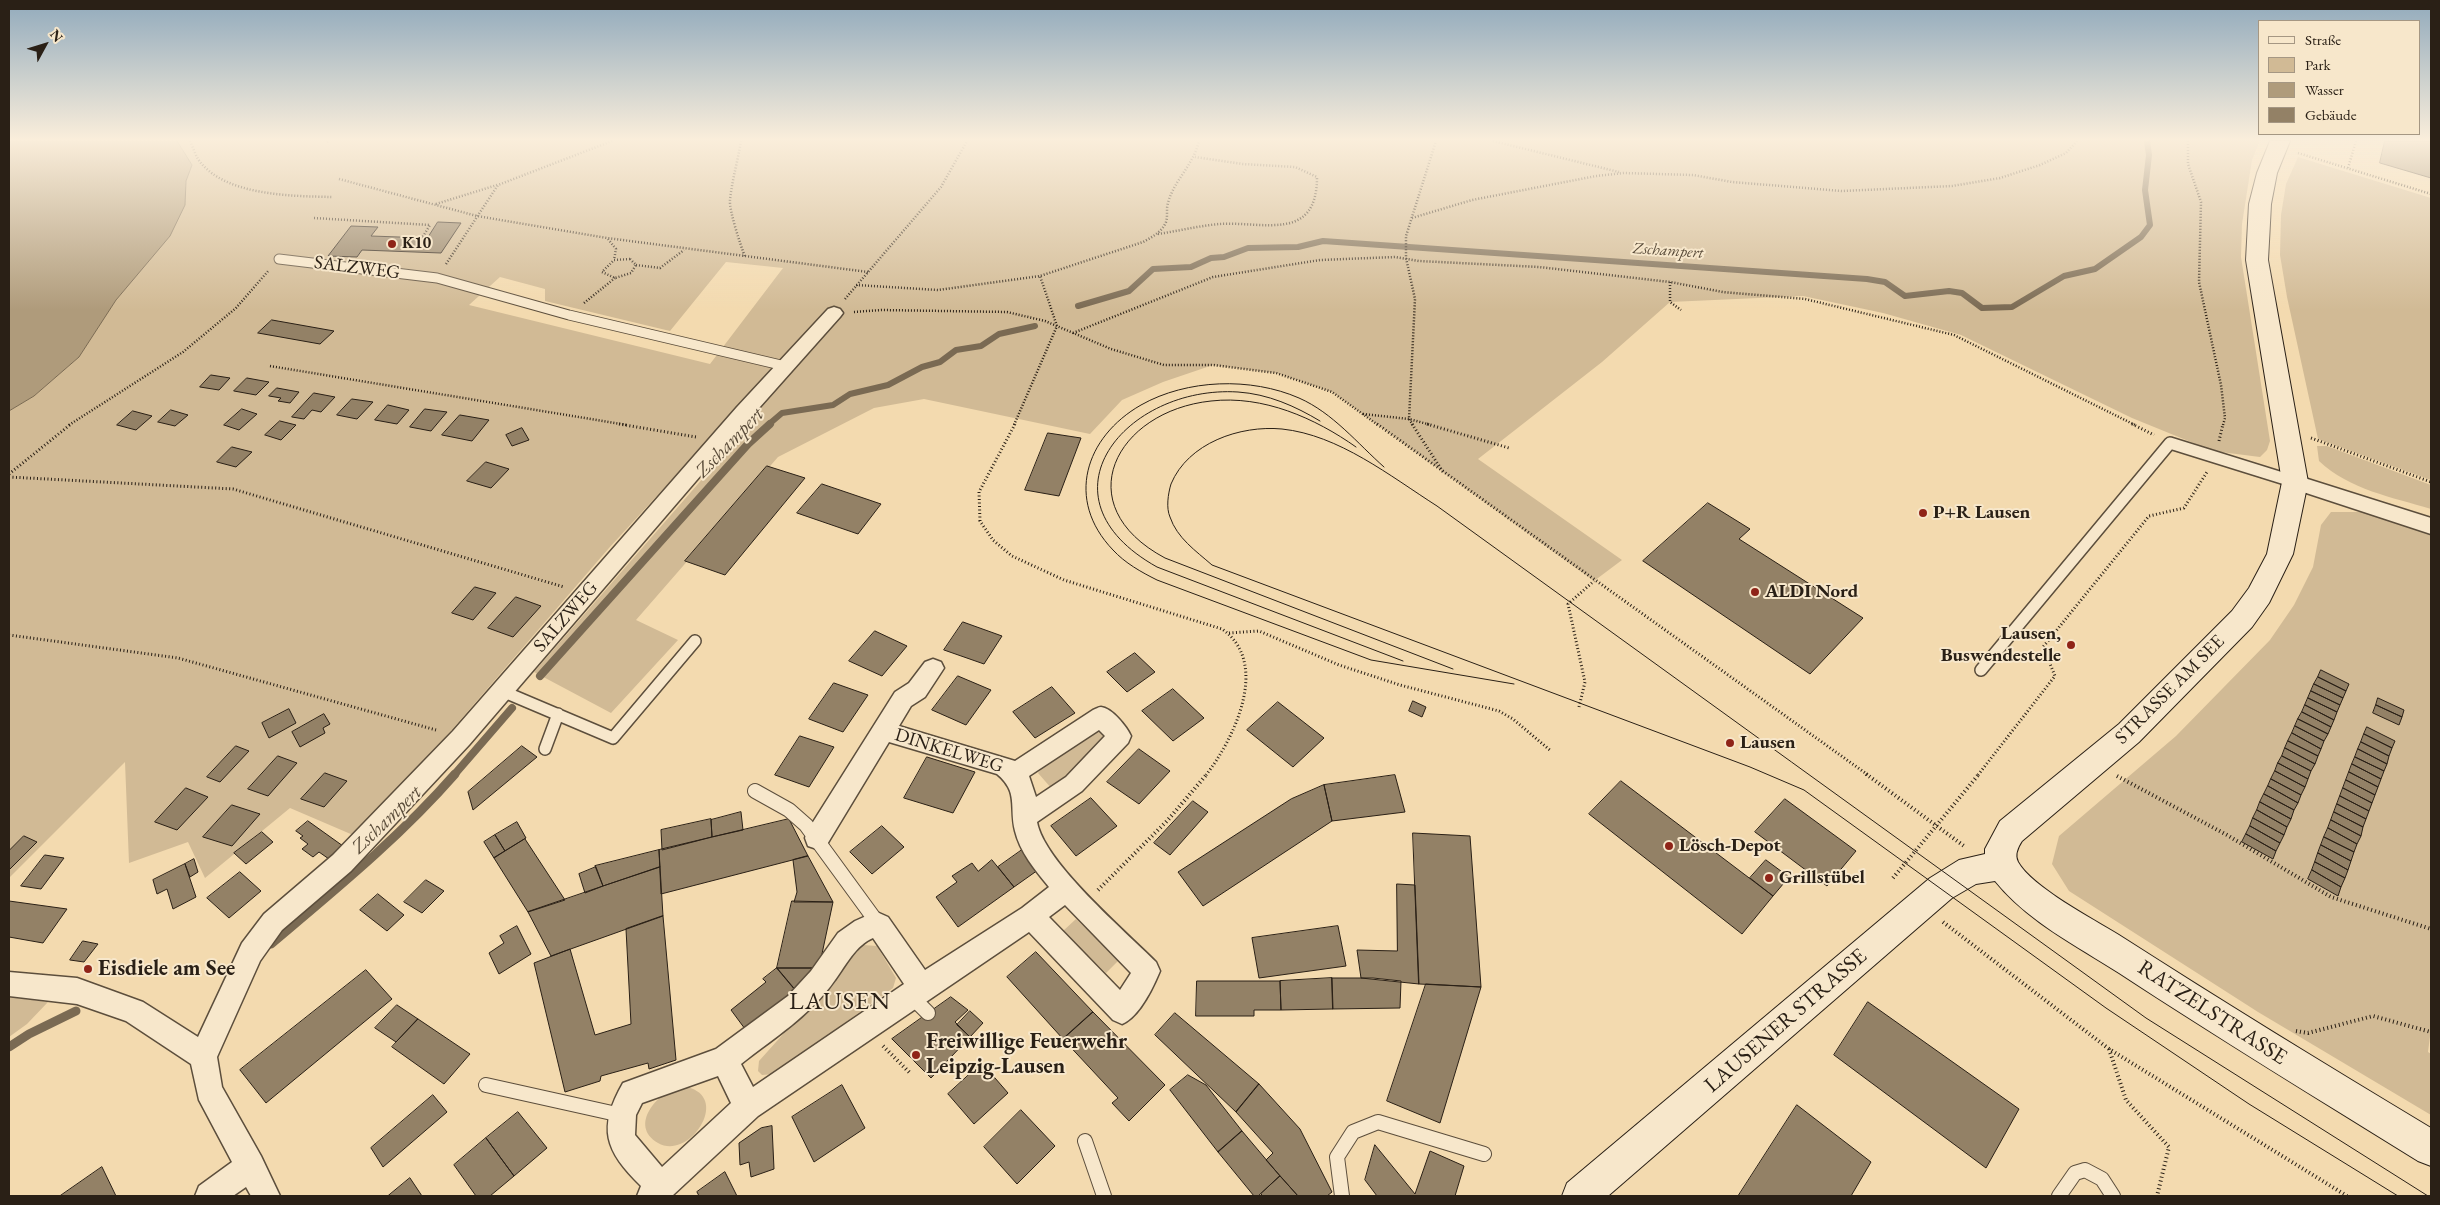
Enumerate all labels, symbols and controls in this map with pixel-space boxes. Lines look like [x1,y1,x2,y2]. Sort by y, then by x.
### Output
north arrow [20,20,70,70]
legend [2258,20,2420,135]
text: N [46,25,67,46]
text: Straße [2305,30,2341,49]
text: Park [2305,55,2331,74]
text: Wasser [2305,80,2344,99]
text: Gebäude [2305,105,2357,124]
place label: K10 [402,234,431,254]
marker: K10 [386,238,398,250]
water label: Zschampert [1632,239,1704,263]
street label: SALZWEG [313,251,401,285]
water label: Zschampert [691,403,769,483]
place label: P+R Lausen [1933,502,2030,524]
marker: P+R Lausen [1917,507,1929,519]
street label: SALZWEG [529,577,603,657]
place label: ALDI Nord [1765,581,1858,603]
marker: ALDI Nord [1749,586,1761,598]
place label: Lausen, Buswendestelle [1941,623,2061,667]
street label: STRASSE AM SEE [2110,630,2230,750]
marker: Lausen, Buswendestelle [2065,639,2077,651]
street label: DINKELWEG [892,724,1006,778]
place label: Lausen [1740,732,1795,754]
marker: Lausen [1724,737,1736,749]
water label: Zschampert [347,781,427,859]
place label: Lösch-Depot [1679,835,1781,857]
marker: Lösch-Depot [1663,840,1675,852]
place label: Grillstübel [1779,867,1865,889]
marker: Grillstübel [1763,872,1775,884]
street label: LAUSENER STRASSE [1699,943,1873,1099]
street label: RATZELSTRASSE [2132,955,2292,1071]
place label: Eisdiele am See [98,956,235,982]
marker: Eisdiele am See [82,963,94,975]
district label: LAUSEN [788,987,892,1017]
place label: Freiwillige Feuerwehr Leipzig-Lausen [926,1029,1127,1080]
marker: Freiwillige Feuerwehr Leipzig-Lausen [910,1049,922,1061]

